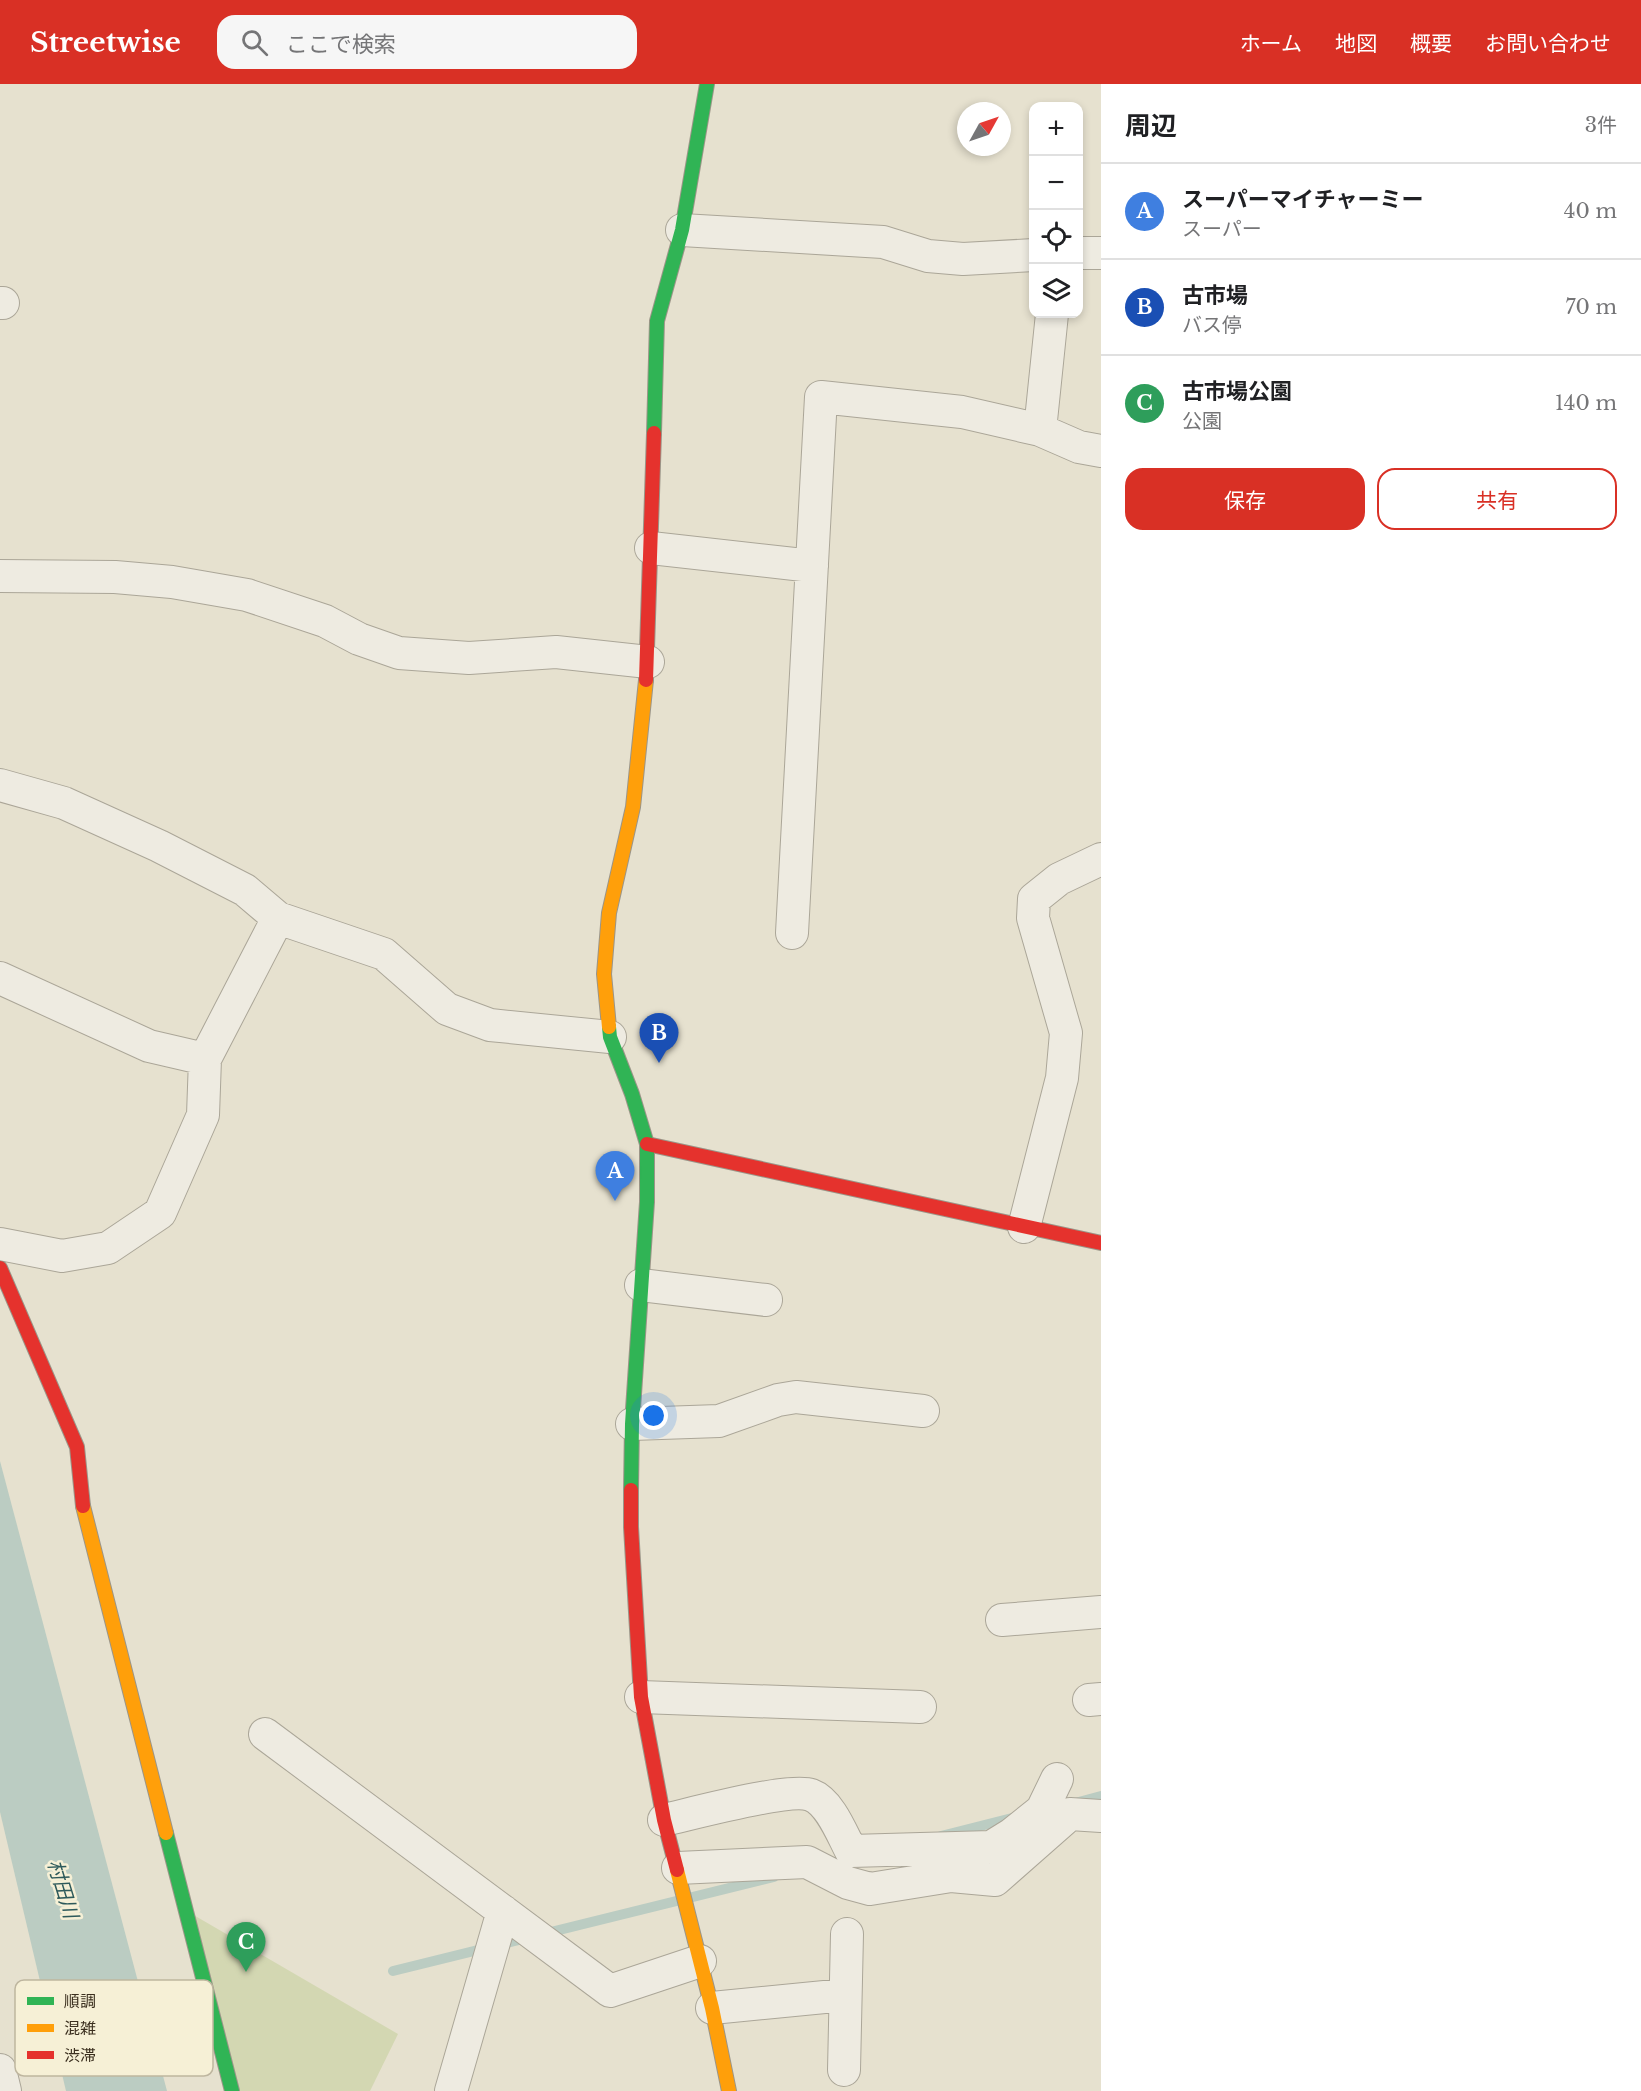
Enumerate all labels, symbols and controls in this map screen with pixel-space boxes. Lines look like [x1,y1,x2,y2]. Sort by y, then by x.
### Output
search box [217,15,637,69]
text: Streetwise [30,25,181,60]
icon: search [238,26,271,59]
text: ここで検索 [286,31,396,58]
text: ホーム [1240,31,1302,57]
text: 地図 [1335,31,1377,57]
text: 概要 [1410,31,1452,57]
text: お問い合わせ [1485,31,1611,57]
north arrow [957,102,1011,156]
map controls [1029,102,1083,318]
button: + [1029,102,1083,156]
text: 周辺 [1125,110,1177,142]
text: 3件 [1585,113,1617,137]
button: − [1029,156,1083,210]
text: スーパーマイチャーミー [1182,186,1424,213]
text: A [1136,199,1153,223]
text: 40 m [1564,199,1617,223]
button: locate [1029,210,1083,264]
text: スーパー [1182,217,1262,241]
button: layers [1029,264,1083,318]
text: 古市場 [1182,282,1248,309]
text: B [1137,295,1152,319]
text: 70 m [1565,295,1617,319]
text: バス停 [1182,313,1242,337]
text: 古市場公園 [1182,378,1292,405]
text: C [1136,391,1153,415]
text: 140 m [1555,391,1617,415]
text: 公園 [1182,409,1222,433]
button: 保存 [1125,468,1365,530]
button: 共有 [1377,468,1617,530]
pin: B [640,1014,678,1063]
pin: A [596,1152,634,1201]
your location [639,1401,668,1430]
water label: 村田川 [43,1857,84,1923]
pin: C [226,1922,266,1972]
legend [15,1980,213,2076]
text: 順調 [64,1991,96,2011]
text: 混雑 [64,2018,96,2038]
text: 渋滞 [64,2045,96,2065]

